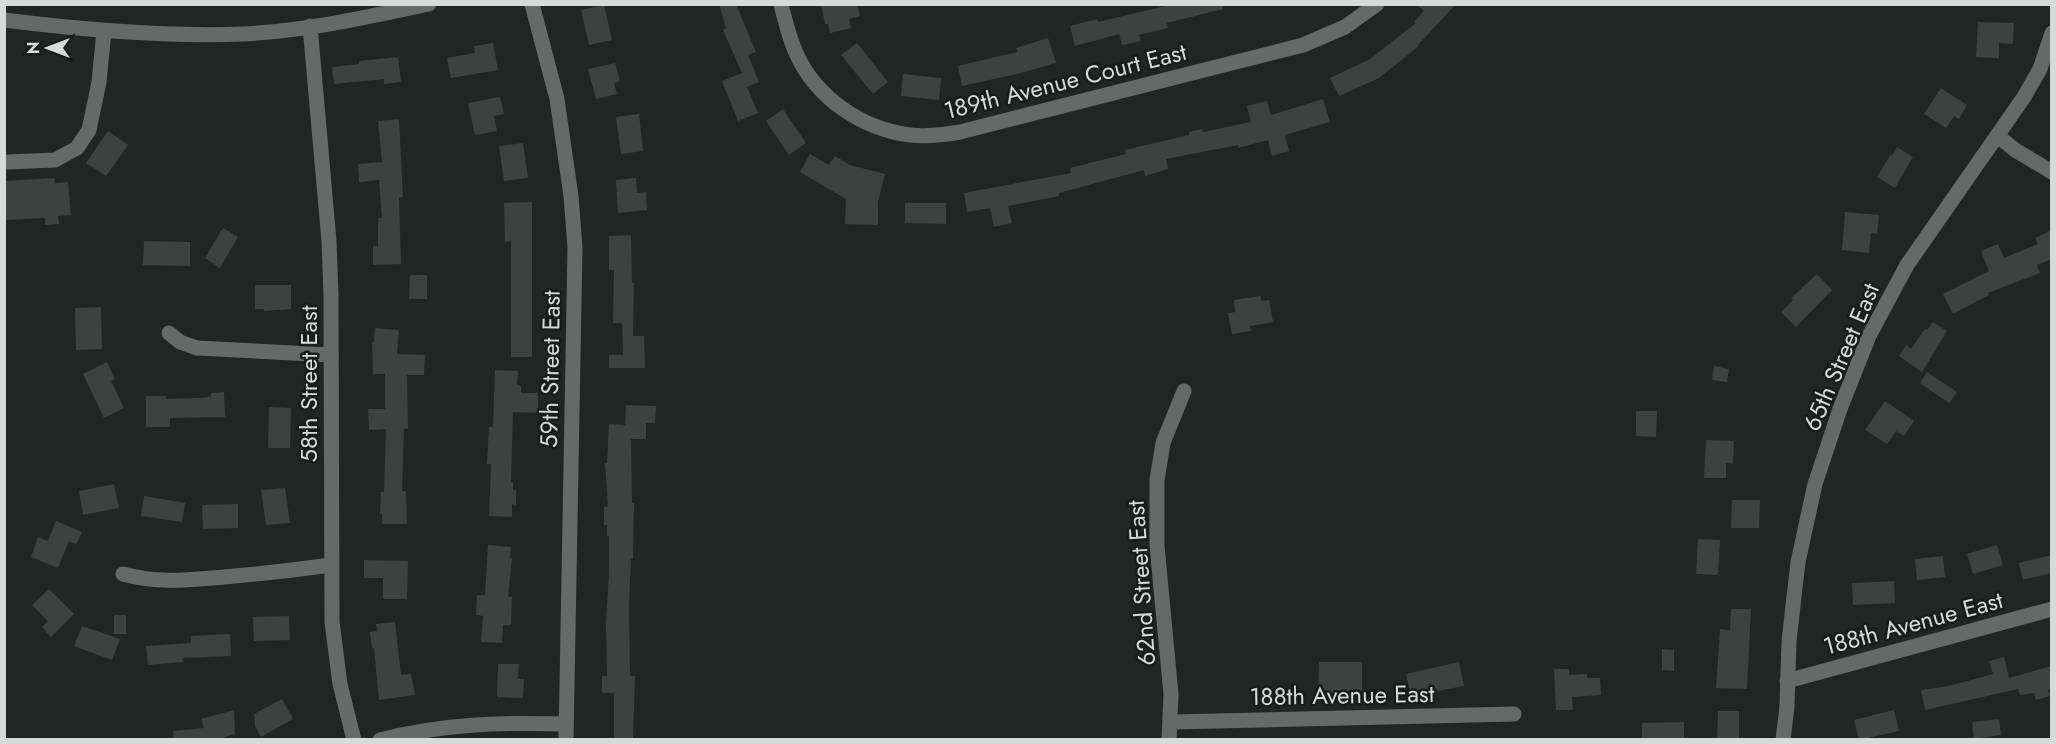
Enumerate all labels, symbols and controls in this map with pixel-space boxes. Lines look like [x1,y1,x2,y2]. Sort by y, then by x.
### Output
north arrow [18,18,78,78]
street label: 189th Avenue Court East [940,34,1190,128]
text: N [22,42,45,54]
street label: 65th Street East [1794,277,1888,436]
street label: 59th Street East [531,290,569,448]
street label: 58th Street East [291,305,326,462]
street label: 62nd Street East [1118,499,1164,667]
street label: 188th Avenue East [1819,582,2007,664]
street label: 188th Avenue East [1249,676,1435,714]

